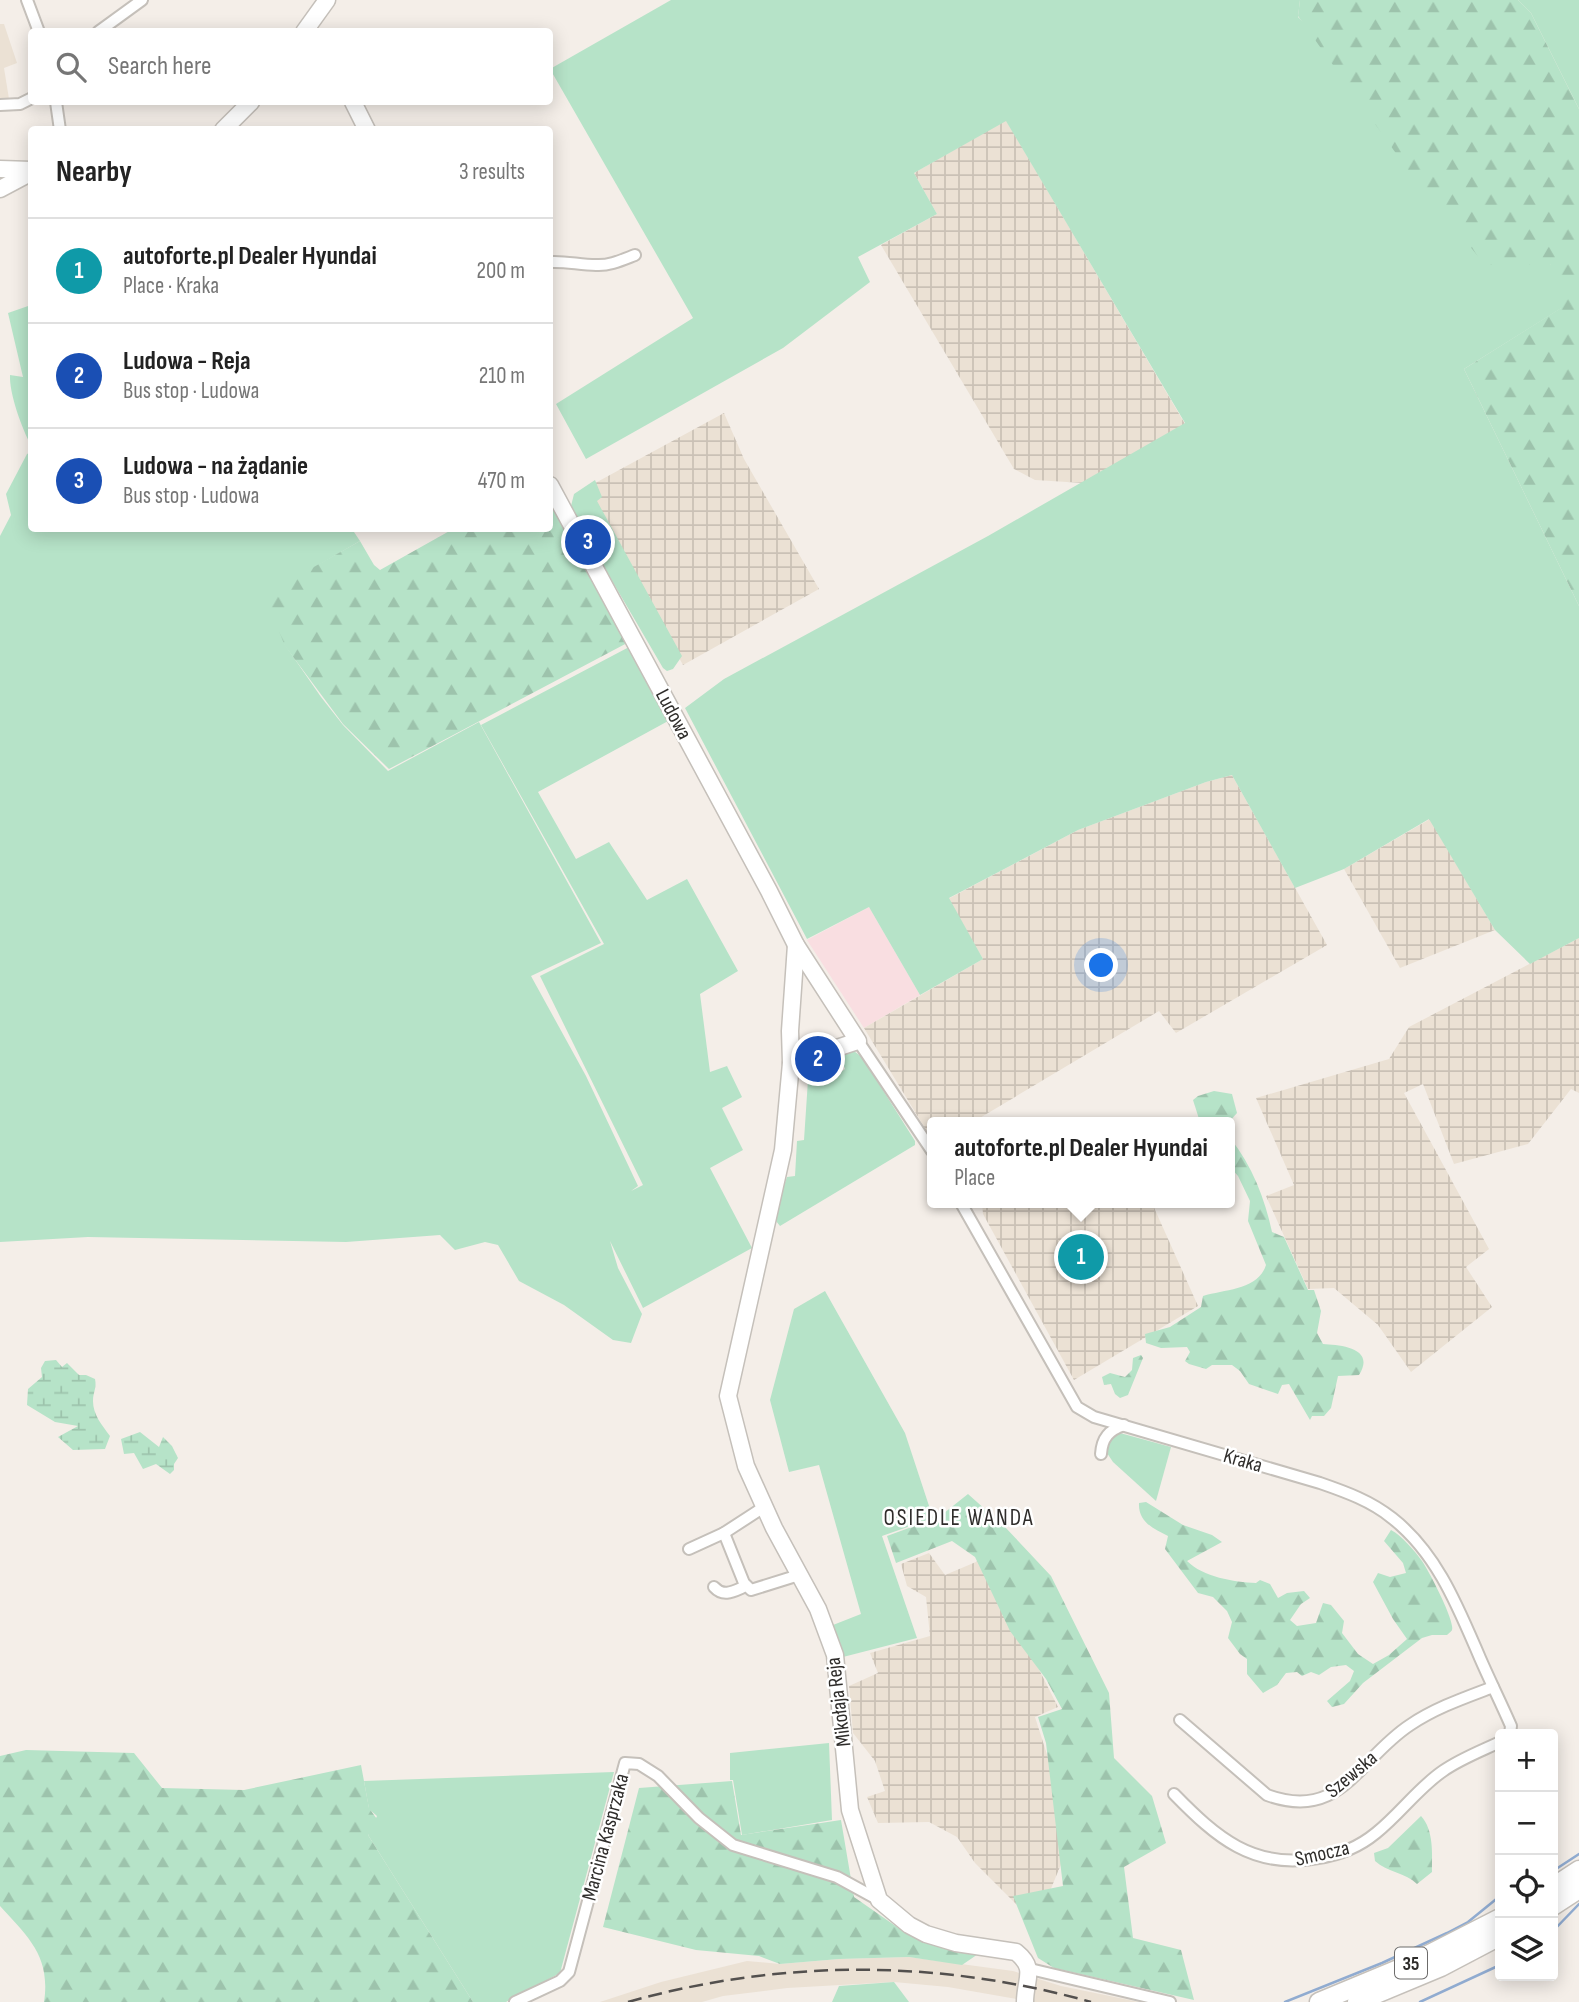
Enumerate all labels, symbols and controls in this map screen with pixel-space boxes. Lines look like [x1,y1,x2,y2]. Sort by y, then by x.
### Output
search box [28,28,553,105]
icon: search [52,48,90,86]
text: Search here [108,51,211,82]
text: Nearby [56,154,132,190]
text: 3 results [459,158,525,186]
text: autoforte.pl Dealer Hyundai [123,241,377,272]
text: 1 [74,257,84,285]
text: 200 m [477,257,525,285]
text: Place · Kraka [123,272,219,300]
text: Ludowa - Reja [123,346,251,377]
text: 2 [74,362,84,390]
text: 210 m [479,362,525,390]
text: Bus stop · Ludowa [123,377,259,405]
text: Ludowa - na żądanie [123,451,308,482]
text: 3 [74,467,84,495]
text: 470 m [478,467,525,495]
text: Bus stop · Ludowa [123,482,259,510]
pin: 3 [565,516,611,568]
street label: Ludowa [650,685,697,744]
your location [1084,948,1118,982]
pin: 2 [795,1033,841,1085]
popup [927,1117,1235,1208]
text: autoforte.pl Dealer Hyundai [954,1133,1208,1164]
text: Place [954,1164,995,1192]
pin: 1 [1058,1231,1104,1283]
street label: Kraka [1221,1443,1265,1478]
district label: OSIEDLE WANDA [883,1504,1035,1532]
street label: Mikołaja Reja [821,1656,856,1748]
map controls [1495,1729,1558,1981]
button: + [1495,1729,1558,1792]
street label: Szewska [1320,1746,1382,1803]
street label: Marcina Kasprzaka [577,1771,634,1903]
button: − [1495,1792,1558,1855]
street label: Smocza [1292,1835,1352,1872]
button: locate [1495,1855,1558,1918]
button: layers [1495,1918,1558,1981]
road number: 35 [1395,1948,1427,1979]

